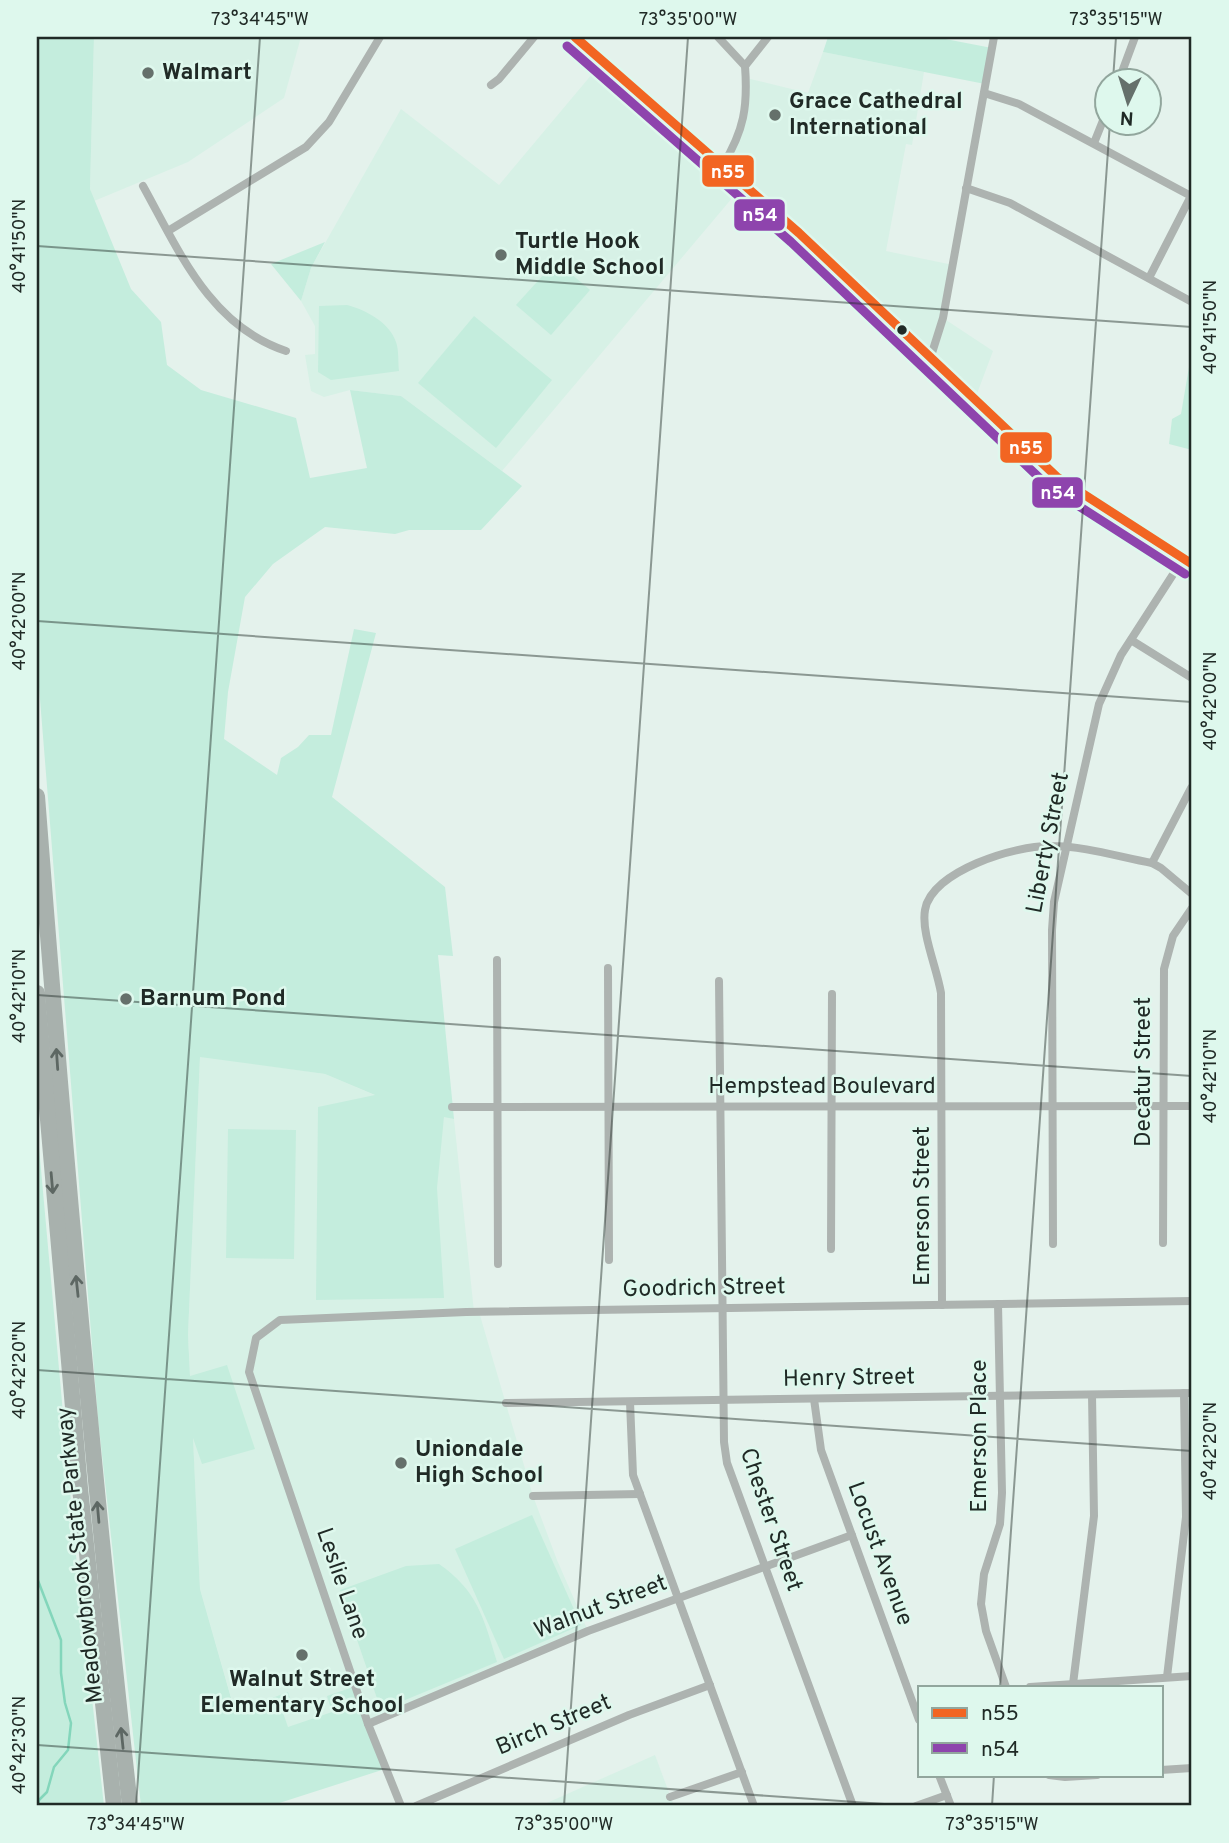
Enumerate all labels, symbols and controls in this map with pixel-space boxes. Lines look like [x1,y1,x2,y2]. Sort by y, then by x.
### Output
text: 73°34'45"W [211,9,309,32]
text: 73°35'00"W [639,9,737,32]
text: 73°35'15"W [1069,9,1163,32]
place label: Walmart [162,59,252,88]
marker: Walmart [140,65,156,81]
north arrow [1092,66,1162,136]
place label: Grace Cathedral International [789,88,963,143]
text: N [1119,105,1135,129]
marker: Grace Cathedral International [767,107,783,123]
line badge: n55 [701,154,755,188]
text: n55 [711,161,745,185]
line badge: n54 [733,198,786,232]
text: 40°41'50"N [9,199,32,293]
text: n54 [742,204,778,228]
place label: Turtle Hook Middle School [515,228,665,283]
marker: Turtle Hook Middle School [493,247,509,263]
text: 40°41'50"N [1200,280,1223,374]
unlabelled marker [895,323,909,337]
line badge: n55 [999,431,1053,464]
text: n55 [1009,437,1043,461]
line badge: n54 [1031,476,1084,509]
text: n54 [1040,482,1076,506]
text: 40°42'00"N [9,571,32,671]
text: 40°42'00"N [1200,651,1223,751]
street label: Liberty Street [1021,770,1077,916]
text: 40°42'10"N [9,949,32,1043]
place label: Barnum Pond [140,985,286,1014]
marker: Barnum Pond [118,991,134,1007]
street label: Decatur Street [1130,997,1159,1147]
text: 40°42'10"N [1200,1029,1223,1123]
one-way arrow [50,1048,63,1071]
street label: Hempstead Boulevard [708,1073,936,1102]
street label: Emerson Street [909,1126,938,1286]
one-way arrow [46,1172,59,1194]
street label: Goodrich Street [622,1273,786,1305]
one-way arrow [70,1275,83,1298]
text: 40°42'20"N [9,1321,32,1419]
street label: Emerson Place [966,1359,995,1513]
street label: Henry Street [783,1363,915,1395]
text: 40°42'20"N [1200,1402,1223,1500]
street label: Meadowbrook State Parkway [51,1405,111,1705]
place label: Uniondale High School [415,1436,544,1491]
street label: Chester Street [732,1445,808,1595]
marker: Uniondale High School [393,1455,409,1471]
street label: Locust Avenue [840,1478,918,1630]
one-way arrow [91,1501,104,1524]
street label: Leslie Lane [308,1524,374,1644]
street label: Walnut Street [530,1569,672,1647]
marker: Walnut Street Elementary School [294,1647,310,1663]
place label: Walnut Street Elementary School [200,1666,404,1721]
legend [918,1686,1162,1776]
street label: Birch Street [492,1689,616,1763]
text: 40°42'30"N [9,1696,32,1794]
text: n55 [981,1701,1019,1728]
one-way arrow [116,1728,129,1750]
text: n54 [981,1737,1019,1764]
text: 73°34'45"W [87,1814,185,1837]
text: 73°35'00"W [515,1814,613,1837]
text: 73°35'15"W [945,1814,1039,1837]

